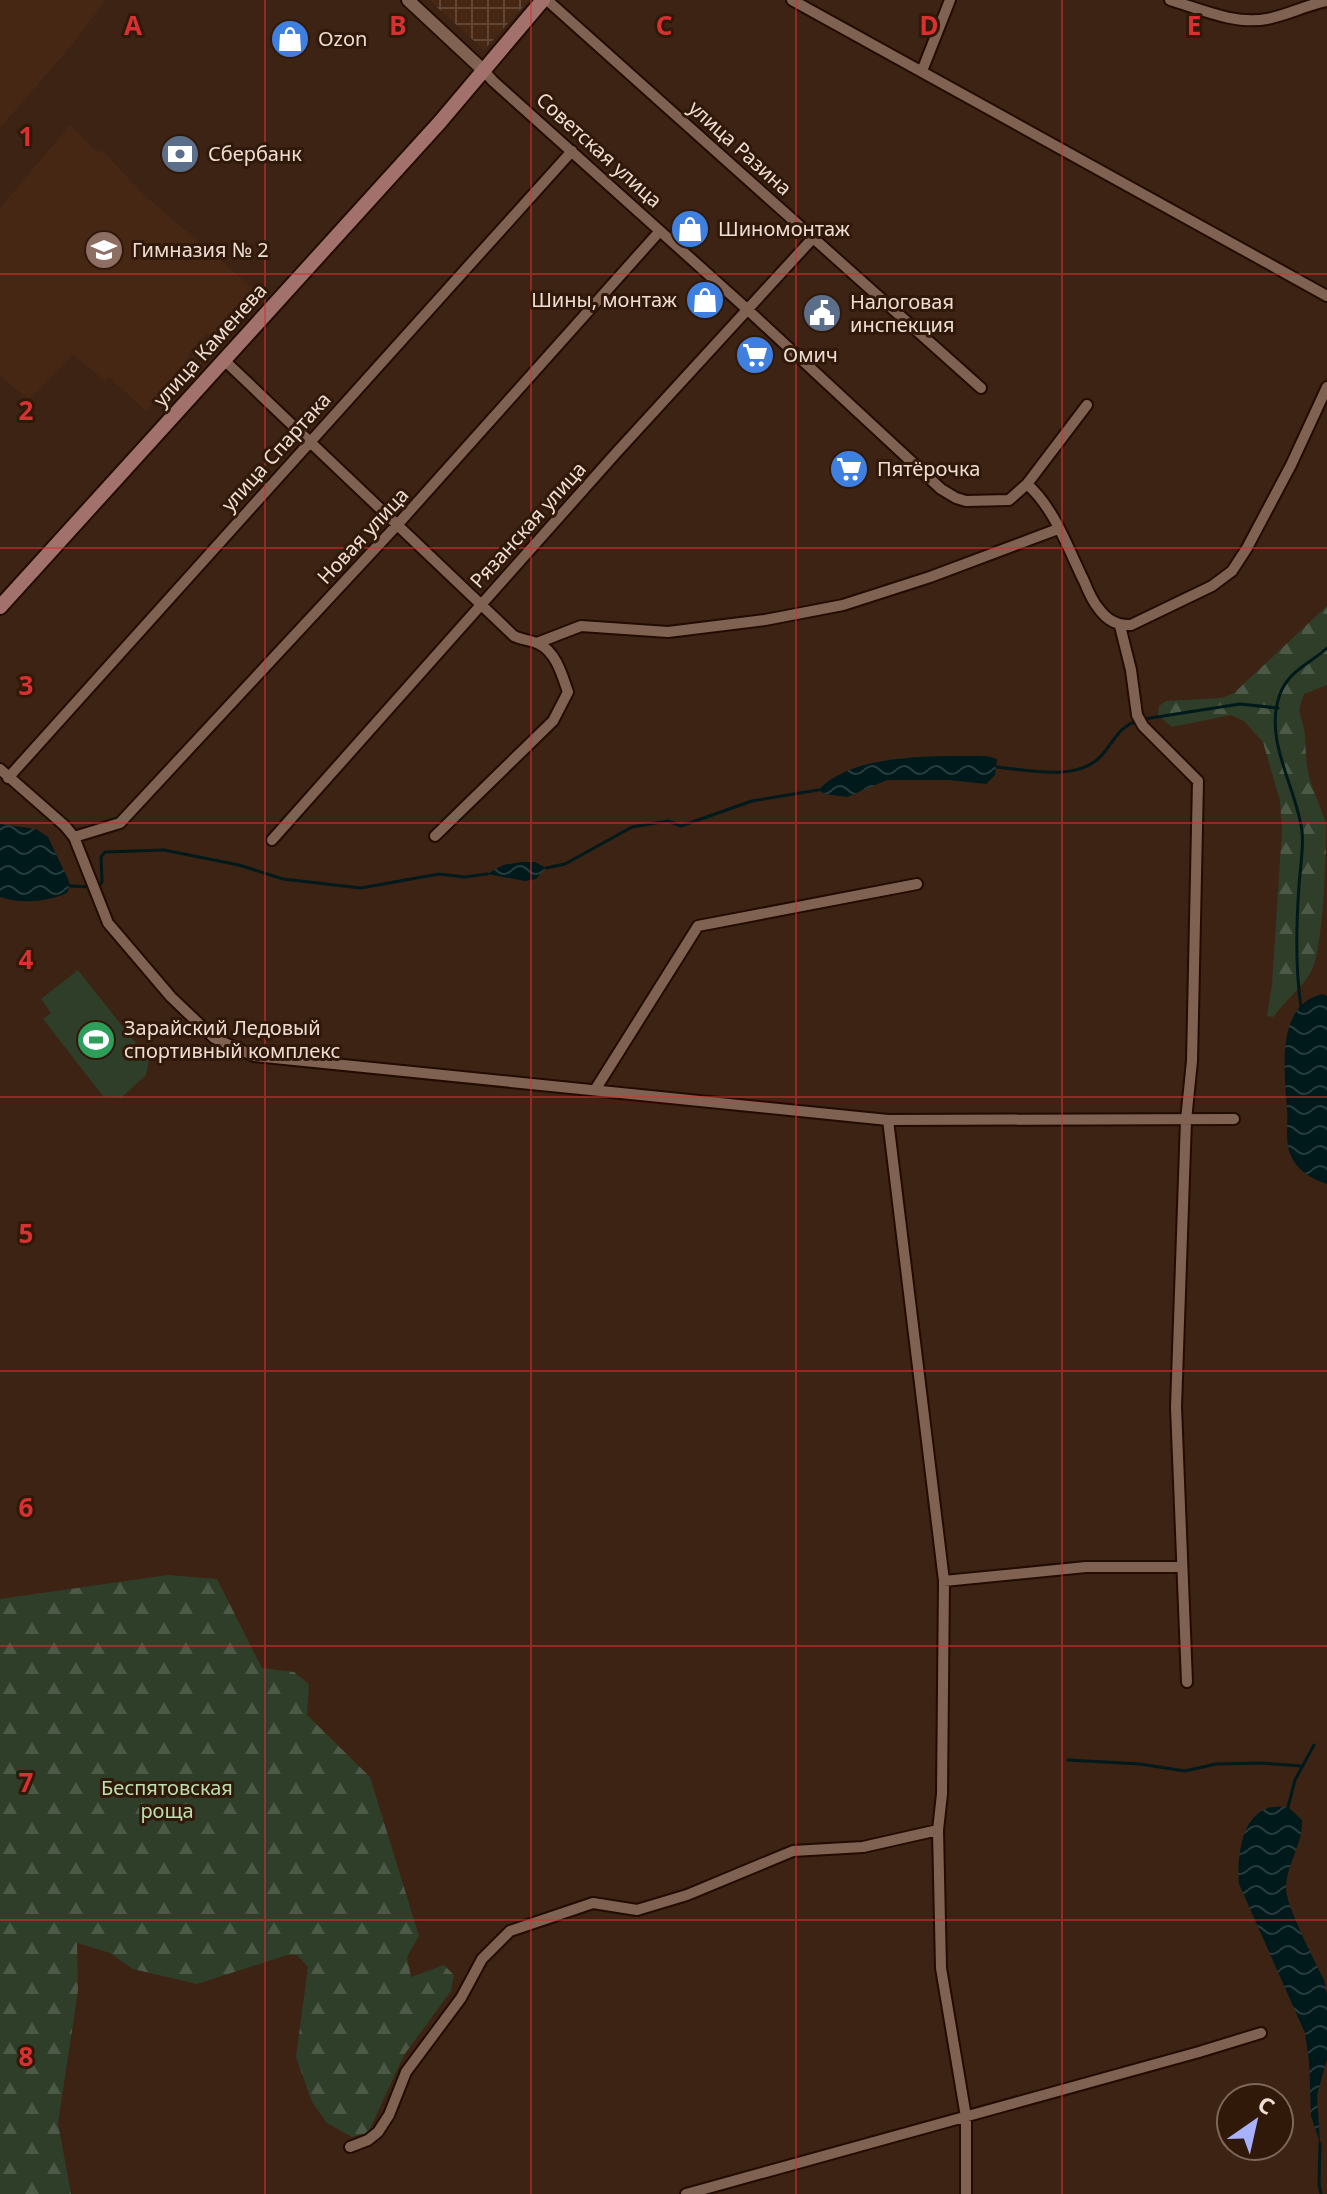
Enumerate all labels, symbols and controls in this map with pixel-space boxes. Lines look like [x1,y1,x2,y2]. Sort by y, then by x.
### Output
text: A [124,7,142,43]
text: B [389,7,407,43]
text: C [656,7,672,43]
text: D [919,7,939,43]
text: E [1187,7,1201,43]
shop icon: Ozon [269,18,311,60]
place label: Ozon [318,25,367,52]
street label: Советская улица [531,86,668,213]
street label: улица Разина [683,94,798,201]
text: 1 [19,118,33,154]
bank icon: Сбербанк [159,133,201,175]
place label: Сбербанк [208,140,302,167]
shop icon: Шиномонтаж [669,208,711,250]
place label: Шиномонтаж [718,215,851,242]
school or university icon: Гимназия № 2 [83,229,125,271]
place label: Гимназия № 2 [132,236,269,263]
street label: улица Каменева [147,277,272,412]
shop icon: Шины, монтаж [684,279,726,321]
place label: Шины, монтаж [531,286,678,313]
place label: Налоговая инспекция [850,288,955,338]
public building icon: Налоговая инспекция [801,292,843,334]
supermarket icon: Омич [734,334,776,376]
place label: Омич [783,341,838,368]
street label: улица Спартака [215,386,336,517]
text: 2 [19,392,34,428]
supermarket icon: Пятёрочка [828,448,870,490]
place label: Пятёрочка [877,455,980,482]
street label: Рязанская улица [464,456,592,594]
street label: Новая улица [311,482,414,590]
text: 3 [19,667,33,703]
text: 4 [19,941,34,977]
place label: Зарайский Ледовый спортивный комплекс [124,1014,340,1064]
sports icon: Зарайский Ледовый спортивный комплекс [75,1019,117,1061]
text: 5 [19,1215,33,1251]
text: 6 [19,1489,34,1525]
text: 7 [19,1764,34,1800]
park label: Беспятовская роща [101,1774,233,1824]
text: 8 [19,2038,33,2074]
north arrow [1215,2082,1295,2162]
text: С [1252,2088,1281,2121]

